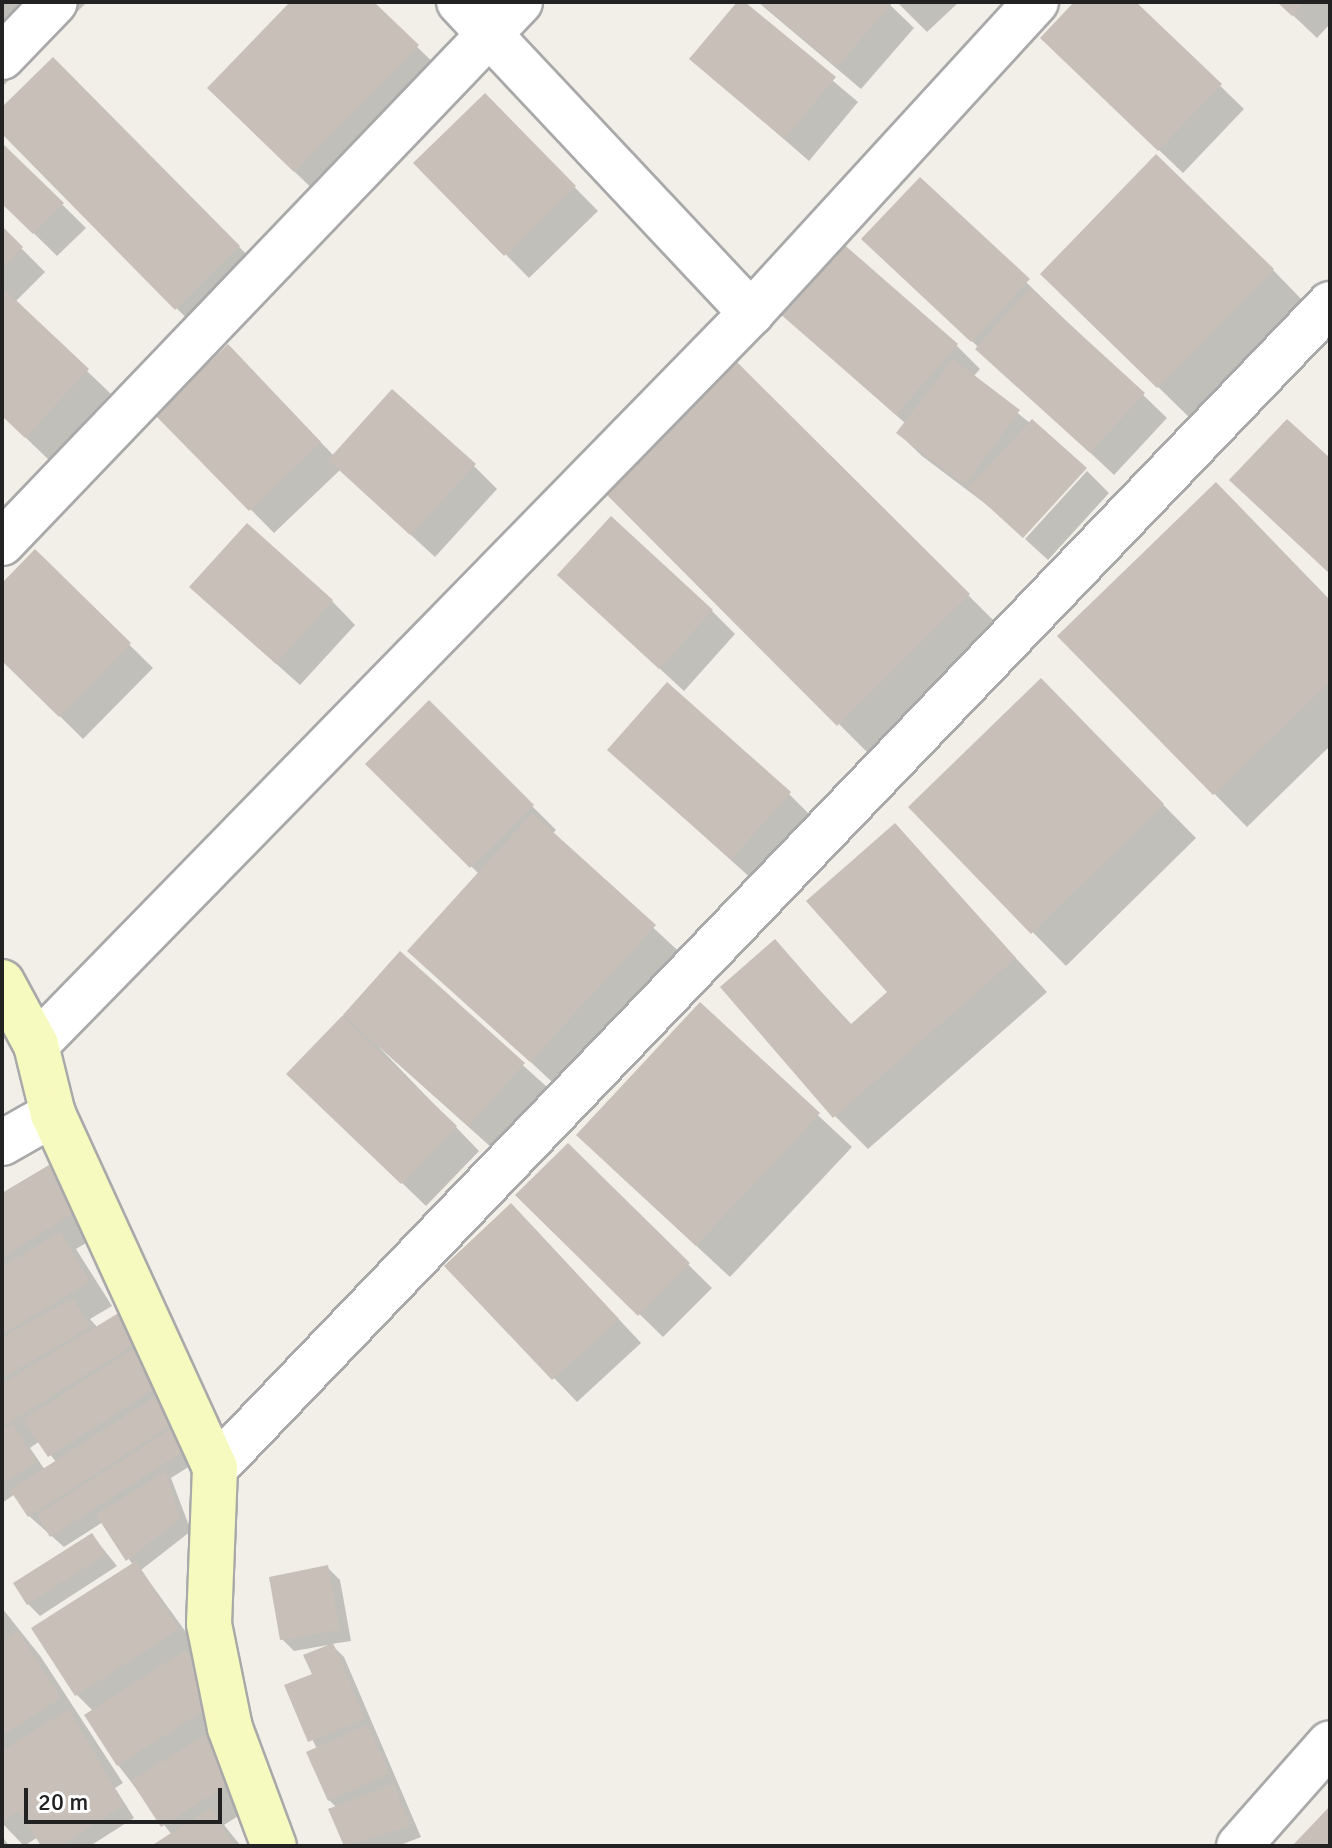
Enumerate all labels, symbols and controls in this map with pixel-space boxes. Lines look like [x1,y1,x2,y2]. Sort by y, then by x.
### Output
scale bar [28,1772,226,1822]
text: 20 m [38,1787,88,1817]

